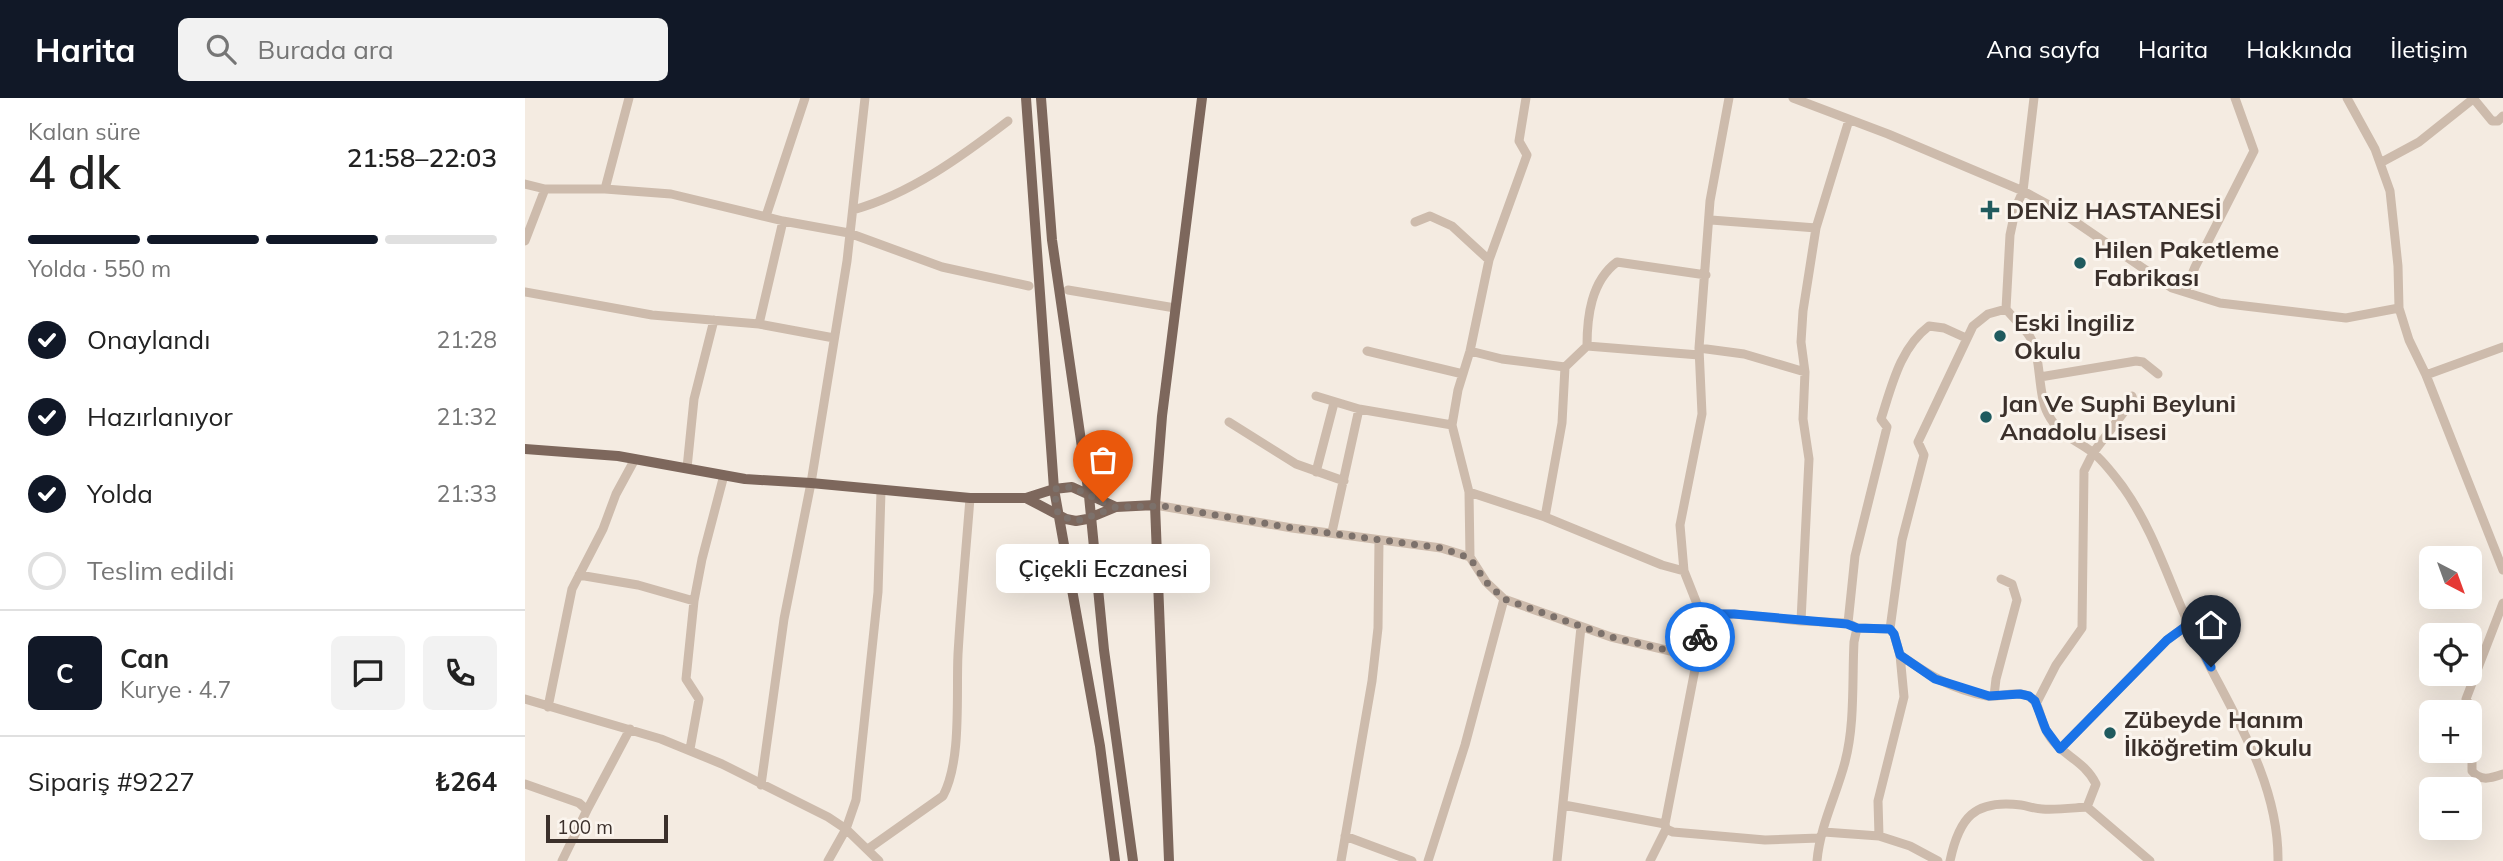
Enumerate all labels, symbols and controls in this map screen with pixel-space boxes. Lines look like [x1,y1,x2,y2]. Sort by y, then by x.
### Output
search box [178,18,668,81]
text: Harita [35,29,136,70]
icon: search [202,30,240,68]
text: Burada ara [258,33,394,66]
text: Ana sayfa [1986,34,2100,64]
text: Harita [2138,34,2208,64]
text: Hakkında [2246,34,2352,64]
text: İletişim [2390,34,2468,64]
text: Kalan süre [28,117,141,146]
text: 21:58–22:03 [347,141,497,174]
text: 4 dk [28,143,120,201]
place label: DENİZ HASTANESİ [2006,195,2222,225]
marker: DENİZ HASTANESİ [1980,200,2000,220]
place label: Hilen Paketleme Fabrikası [2094,234,2279,292]
text: Yolda · 550 m [28,254,171,283]
marker: Hilen Paketleme Fabrikası [2072,255,2088,271]
place label: Eski İngiliz Okulu [2014,307,2135,365]
icon: check [28,321,66,359]
text: Onaylandı [87,323,210,356]
text: 21:28 [437,325,497,354]
marker: Eski İngiliz Okulu [1992,328,2008,344]
place label: Jan Ve Suphi Beyluni Anadolu Lisesi [2000,388,2236,446]
icon: check [28,398,66,436]
text: Hazırlanıyor [87,400,233,433]
text: 21:32 [437,402,497,431]
marker: Jan Ve Suphi Beyluni Anadolu Lisesi [1978,409,1994,425]
pin [1073,430,1133,502]
icon: bag [1084,441,1122,479]
icon: check [28,475,66,513]
text: Yolda [87,477,153,510]
text: 21:33 [437,479,497,508]
callout: Çiçekli Eczanesi [996,544,1210,593]
north arrow [2419,546,2481,609]
map controls [2419,546,2482,840]
text: Teslim edildi [87,554,234,587]
text: Çiçekli Eczanesi [1018,554,1188,583]
pin [2181,595,2241,667]
courier [1665,602,1735,672]
icon: home [2192,606,2230,644]
icon: bike [1681,618,1719,656]
button: locate [2419,623,2482,686]
button: chat [331,636,405,710]
button: phone [423,636,497,710]
text: Can [120,642,169,675]
text: C [56,657,74,690]
text: Kurye · 4.7 [120,675,231,704]
button: + [2419,700,2482,763]
place label: Zübeyde Hanım İlköğretim Okulu [2124,704,2312,762]
marker: Zübeyde Hanım İlköğretim Okulu [2102,725,2118,741]
text: Sipariş #9227 [28,765,195,798]
text: ₺264 [435,765,497,798]
button: − [2419,777,2482,840]
scale bar [546,812,669,844]
text: 100 m [557,815,613,839]

